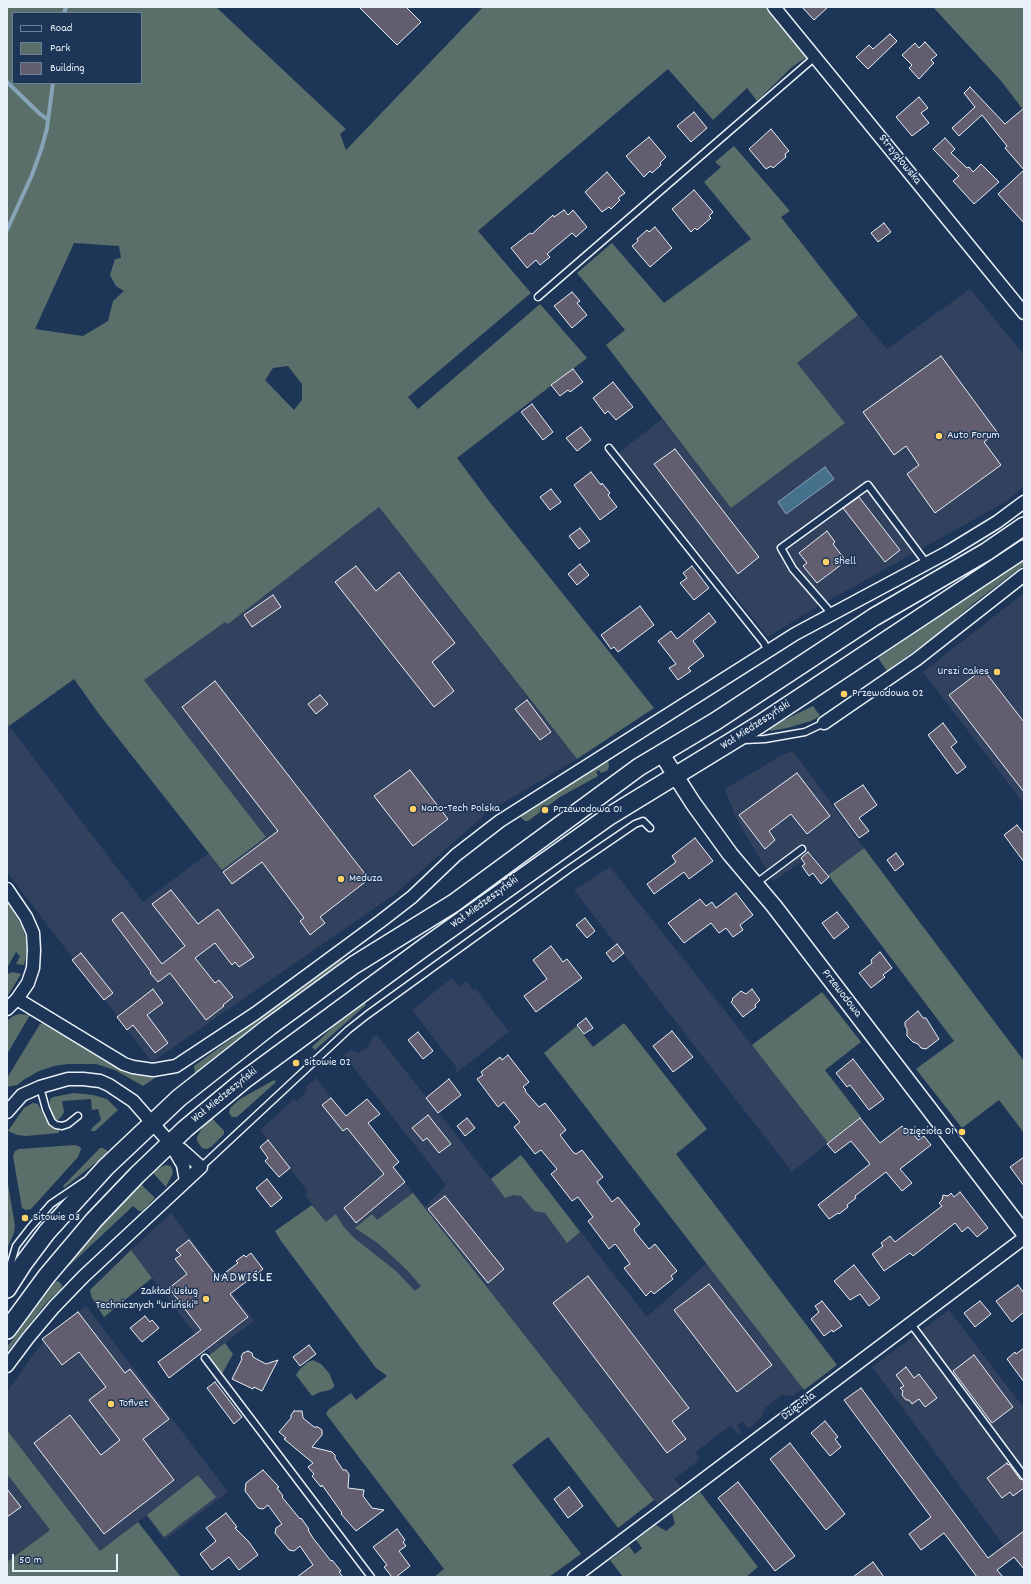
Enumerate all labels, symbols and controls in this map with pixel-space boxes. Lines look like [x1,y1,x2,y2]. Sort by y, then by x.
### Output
legend [12,12,142,84]
text: Road [50,20,72,37]
text: Park [50,40,70,57]
text: Building [50,60,85,77]
street label: Strzygłowska [874,132,924,188]
place label: Auto Forum [947,429,1000,443]
marker: Auto Forum [934,431,944,441]
place label: Shell [834,555,856,569]
marker: Shell [821,557,831,567]
place label: Urszi Cakes [937,665,989,679]
marker: Urszi Cakes [992,667,1002,677]
place label: Przewodowa 02 [852,687,924,701]
marker: Przewodowa 02 [839,689,849,699]
street label: Wał Miedzeszyński [718,698,794,754]
place label: Nano-Tech Polska [421,802,500,816]
place label: Przewodowa 01 [553,803,622,817]
marker: Nano-Tech Polska [408,804,418,814]
marker: Przewodowa 01 [540,805,550,815]
place label: Meduza [349,872,382,886]
marker: Meduza [336,874,346,884]
street label: Wał Miedzeszyński [448,874,522,932]
street label: Przewodowa [818,967,864,1021]
place label: Sitowie 02 [304,1056,351,1070]
marker: Sitowie 02 [291,1058,301,1068]
street label: Wał Miedzeszyński [189,1065,261,1127]
place label: Dzięcioła 01 [903,1125,954,1139]
marker: Dzięcioła 01 [957,1127,967,1137]
place label: Sitowie 03 [33,1211,80,1225]
marker: Sitowie 03 [20,1213,30,1223]
district label: NADWIŚLE [213,1271,273,1287]
place label: Zakład Usług Technicznych "Urliński" [95,1285,198,1313]
marker: Zakład Usług Technicznych "Urliński" [201,1294,211,1304]
street label: Dzięcioła [779,1389,819,1425]
place label: Tofivet [119,1397,148,1411]
marker: Tofivet [106,1399,116,1409]
scale bar [14,1546,120,1572]
text: 50 m [19,1552,42,1569]

